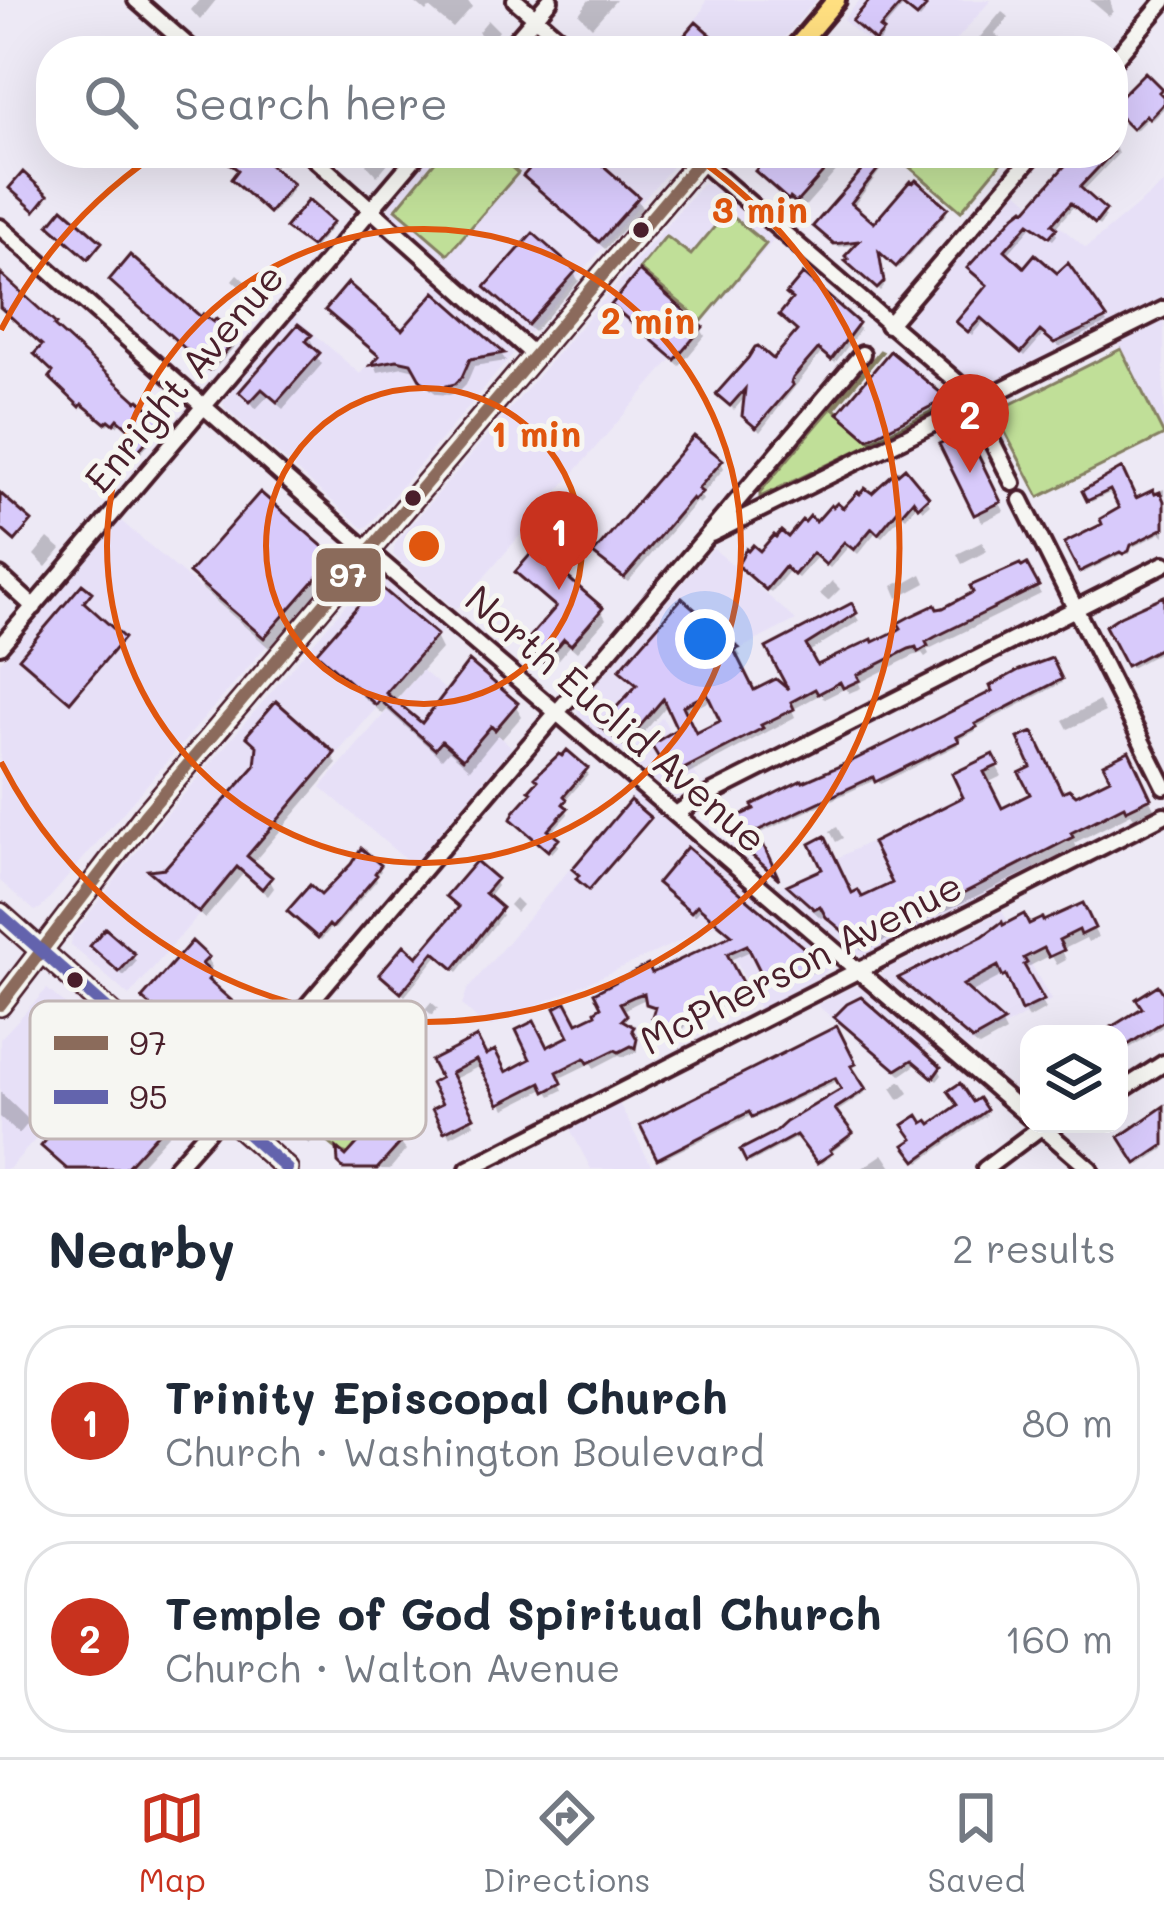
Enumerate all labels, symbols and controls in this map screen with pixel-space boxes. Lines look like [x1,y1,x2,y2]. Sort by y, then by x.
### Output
search box [36,36,1128,168]
icon: search [78,69,144,135]
text: Search here [174,73,448,131]
text: 3 min [712,185,808,232]
unlabelled marker [630,219,652,241]
street label: Enright Avenue [72,252,295,503]
text: 2 min [601,296,695,343]
pin: 2 [931,374,1009,473]
text: 1 min [491,409,581,456]
unlabelled marker [402,487,424,509]
pin: 1 [520,491,598,590]
centre of rings [403,525,445,567]
line badge: 97 [314,546,383,604]
text: 97 [329,552,367,595]
street label: North Euclid Avenue [455,573,778,863]
your location [675,609,735,669]
street label: McPherson Avenue [631,858,970,1065]
unlabelled marker [64,969,86,991]
legend [30,1001,426,1139]
text: 97 [129,1020,167,1063]
map controls [1020,1025,1128,1133]
button: layers [1020,1025,1128,1133]
text: 95 [129,1074,168,1117]
text: Nearby [48,1214,235,1281]
text: 2 results [952,1222,1116,1273]
text: Trinity Episcopal Church [165,1367,727,1425]
text: 1 [81,1396,99,1447]
text: 80 m [1022,1396,1113,1447]
text: Church · Washington Boulevard [165,1425,765,1476]
text: Temple of God Spiritual Church [165,1583,881,1641]
text: 2 [79,1612,101,1663]
text: 160 m [1004,1612,1113,1663]
text: Church · Walton Avenue [165,1641,620,1692]
tab: Map [139,1785,206,1900]
tab: Directions [483,1785,650,1900]
tab: Saved [928,1785,1025,1900]

